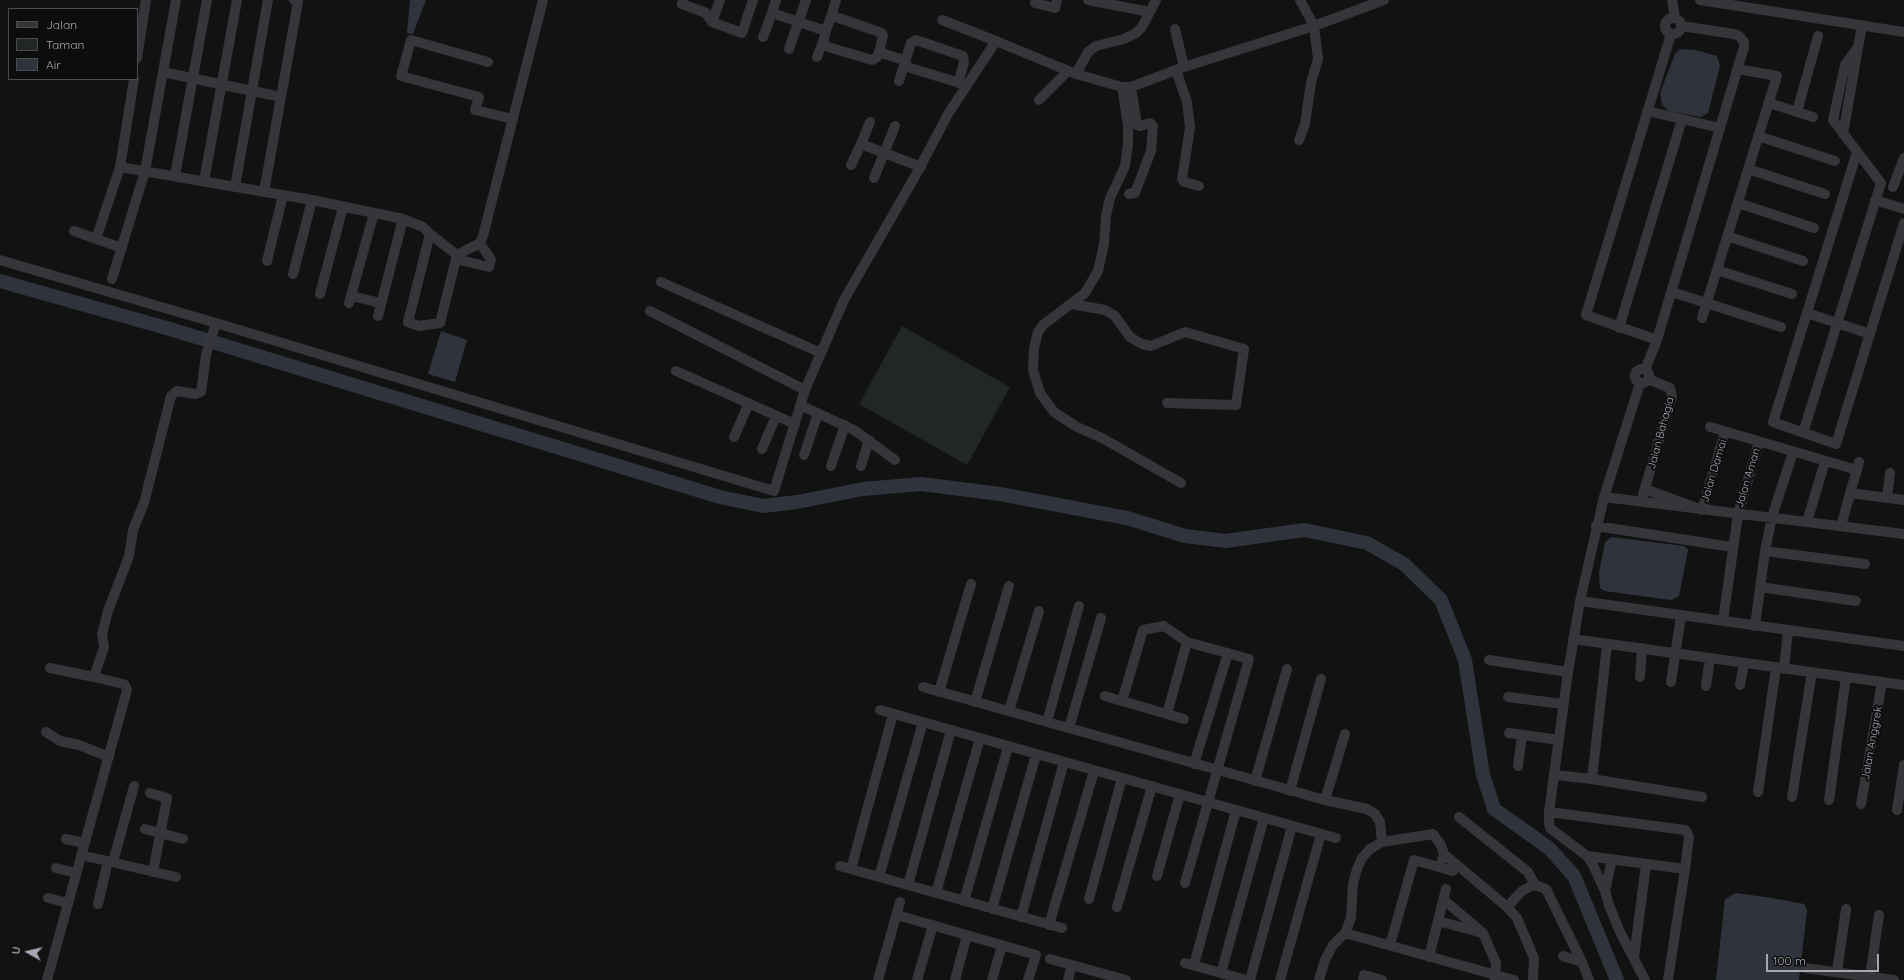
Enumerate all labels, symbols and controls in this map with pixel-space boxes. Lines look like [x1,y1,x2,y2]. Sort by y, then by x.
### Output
legend [8,8,138,80]
text: Jalan [46,17,77,32]
text: Taman [46,37,84,52]
text: Air [46,57,61,72]
street label: Jalan Bahagia [1645,395,1677,471]
street label: Jalan Damai [1698,438,1730,504]
street label: Jalan Aman [1733,447,1763,509]
street label: Jalan Anggrek [1859,705,1885,781]
north arrow [8,932,48,972]
text: U [9,946,24,955]
scale bar [1768,946,1881,972]
text: 100 m [1773,953,1806,968]

